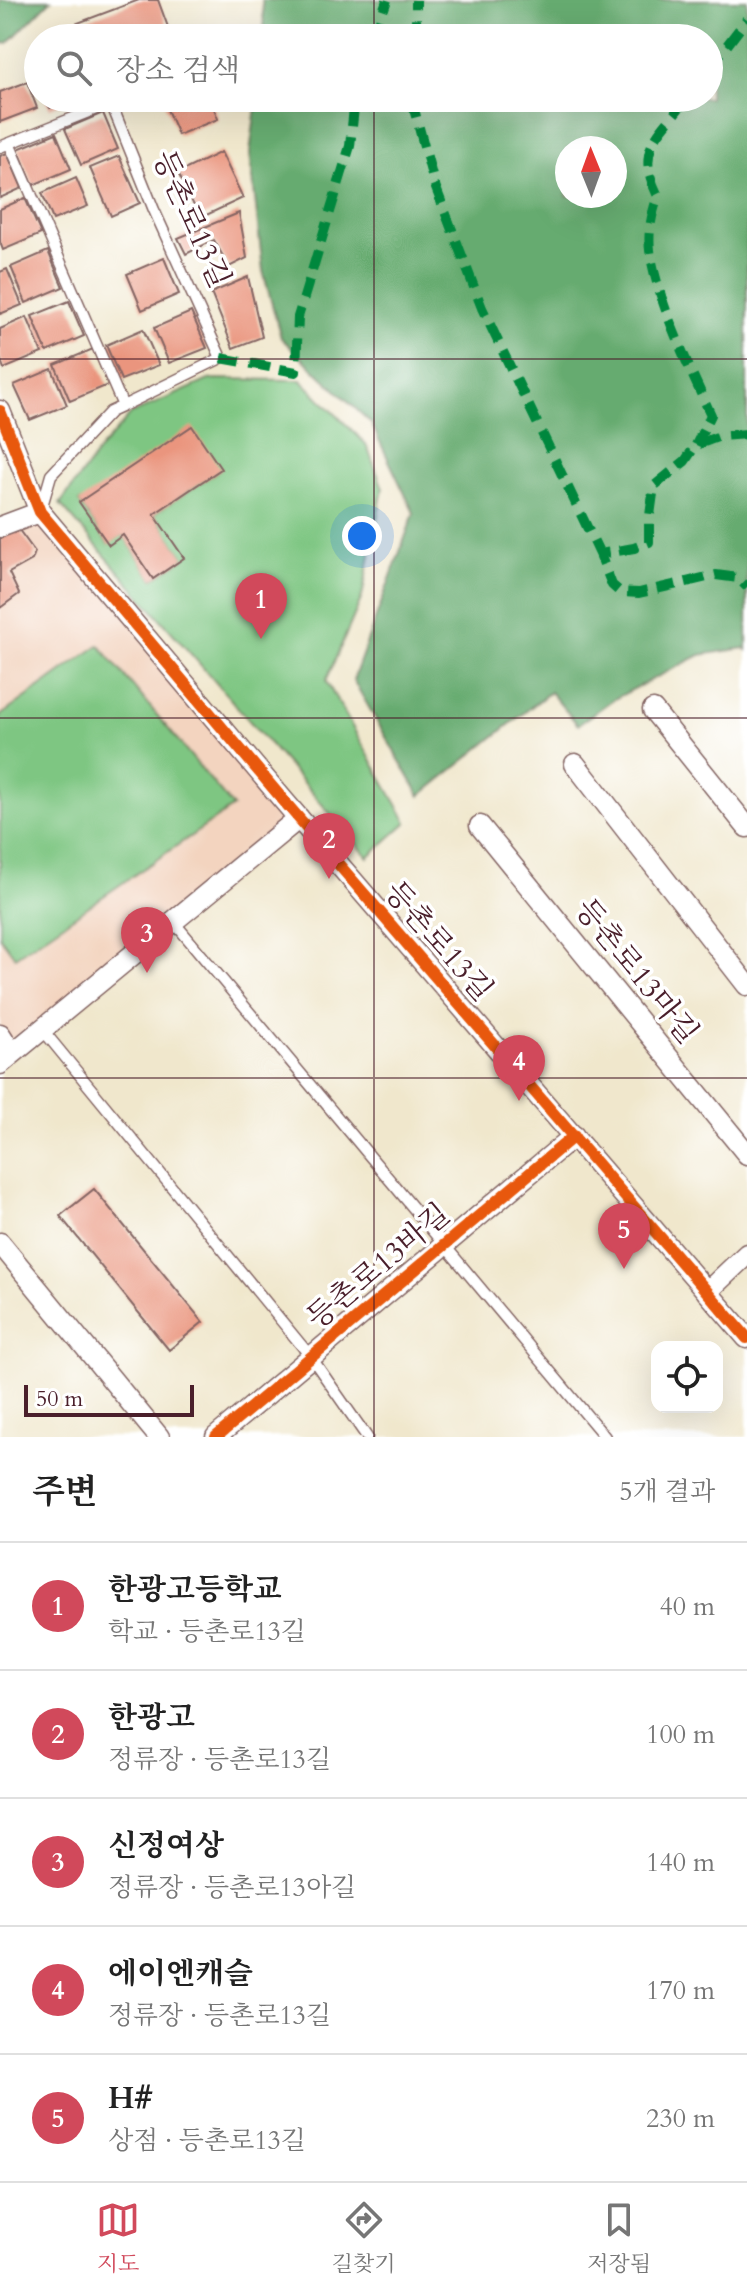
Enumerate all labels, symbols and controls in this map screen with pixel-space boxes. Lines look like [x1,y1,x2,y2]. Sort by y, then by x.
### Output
search box [24,24,723,112]
icon: search [52,46,96,90]
text: 장소 검색 [116,50,240,91]
north arrow [555,136,627,208]
street label: 등촌로13길 [143,144,240,295]
your location [342,516,382,556]
pin: 1 [235,573,287,639]
pin: 2 [303,813,355,879]
street label: 등촌로13길 [375,873,502,1010]
street label: 등촌로13마길 [565,890,708,1052]
pin: 3 [121,907,173,973]
pin: 4 [493,1035,545,1101]
street label: 등촌로13바길 [298,1194,459,1339]
pin: 5 [598,1203,650,1269]
map controls [651,1341,723,1413]
button: locate [651,1341,723,1413]
scale bar [24,1381,194,1417]
text: 50 m [36,1384,83,1414]
text: 주변 [32,1469,98,1515]
text: 5개 결과 [619,1474,715,1509]
text: 한광고등학교 [108,1569,282,1610]
text: 1 [51,1589,65,1624]
text: 40 m [659,1589,715,1624]
text: 학교 · 등촌로13길 [108,1614,306,1649]
text: 한광고 [108,1697,195,1738]
text: 2 [51,1717,65,1752]
text: 100 m [646,1717,715,1752]
text: 정류장 · 등촌로13길 [108,1742,331,1777]
text: 신정여상 [108,1825,224,1866]
text: 3 [51,1845,65,1880]
text: 140 m [646,1845,715,1880]
text: 정류장 · 등촌로13아길 [108,1870,356,1905]
text: 에이엔캐슬 [108,1953,253,1994]
text: 4 [51,1973,65,2008]
text: 170 m [646,1973,715,2008]
text: 정류장 · 등촌로13길 [108,1998,331,2033]
text: H# [108,2078,153,2119]
text: 5 [51,2101,65,2136]
text: 230 m [646,2101,715,2136]
text: 상점 · 등촌로13길 [108,2123,306,2158]
tab: 지도 [96,2198,140,2279]
tab: 길찾기 [332,2198,395,2279]
tab: 저장됨 [587,2198,651,2279]

